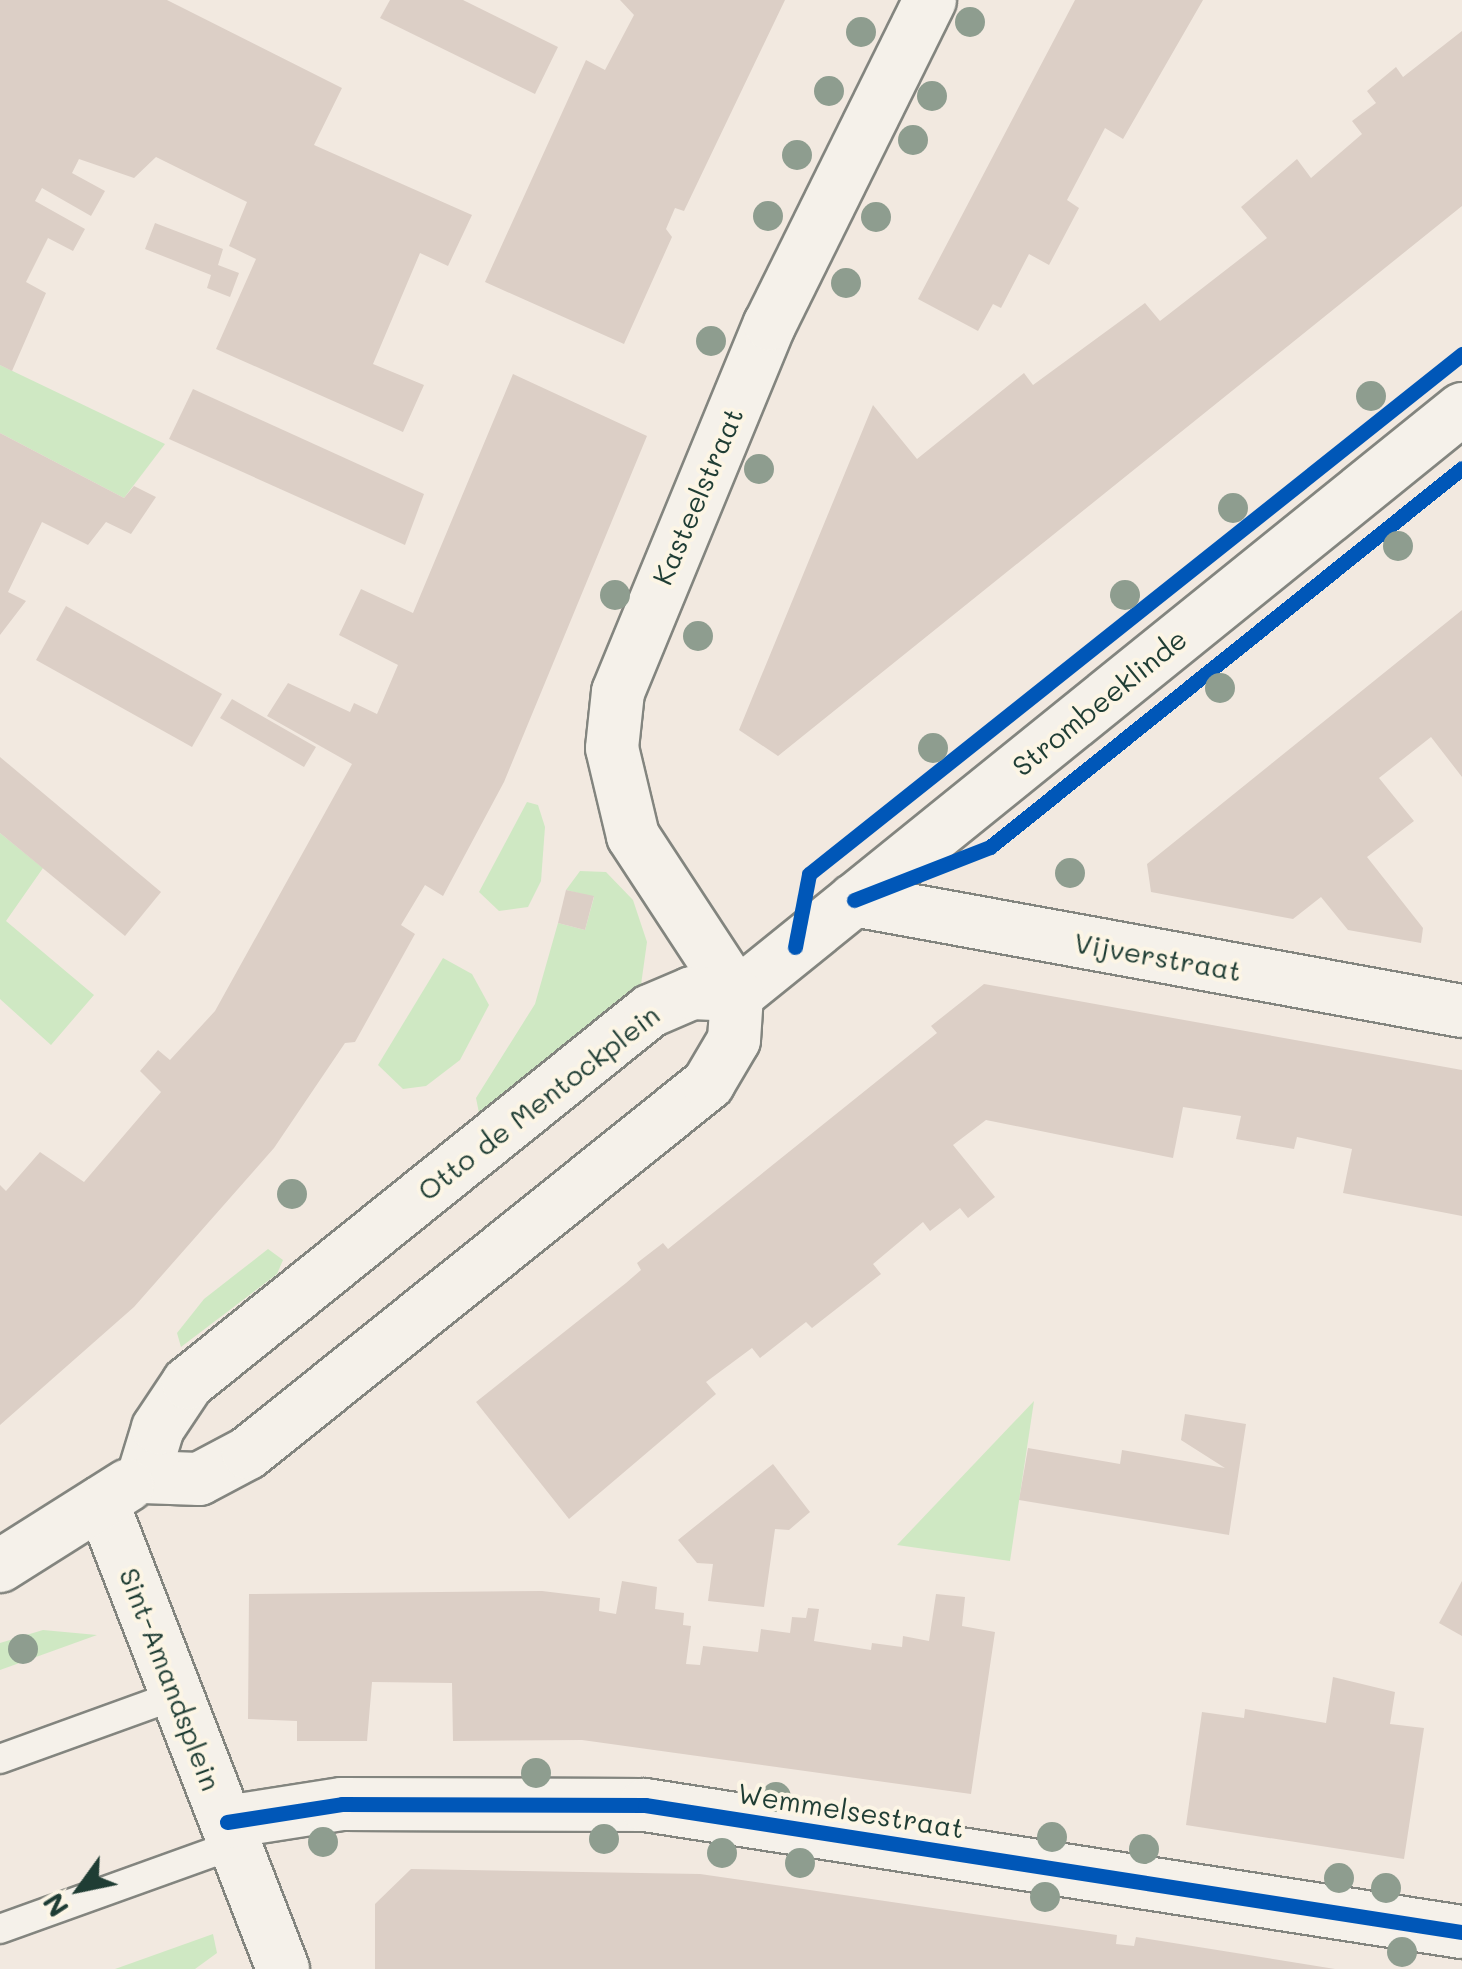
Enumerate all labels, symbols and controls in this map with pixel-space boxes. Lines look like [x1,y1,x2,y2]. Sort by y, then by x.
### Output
street label: Kasteelstraat [645,402,749,590]
street label: Strombeeklinde [1005,621,1193,783]
street label: Vijverstraat [1072,925,1244,987]
street label: Otto de Mentockplein [410,997,666,1207]
street label: Sint-Amandsplein [113,1563,229,1795]
street label: Wemmelsestraat [735,1775,967,1845]
north arrow [30,1839,130,1939]
text: N [34,1887,76,1924]

